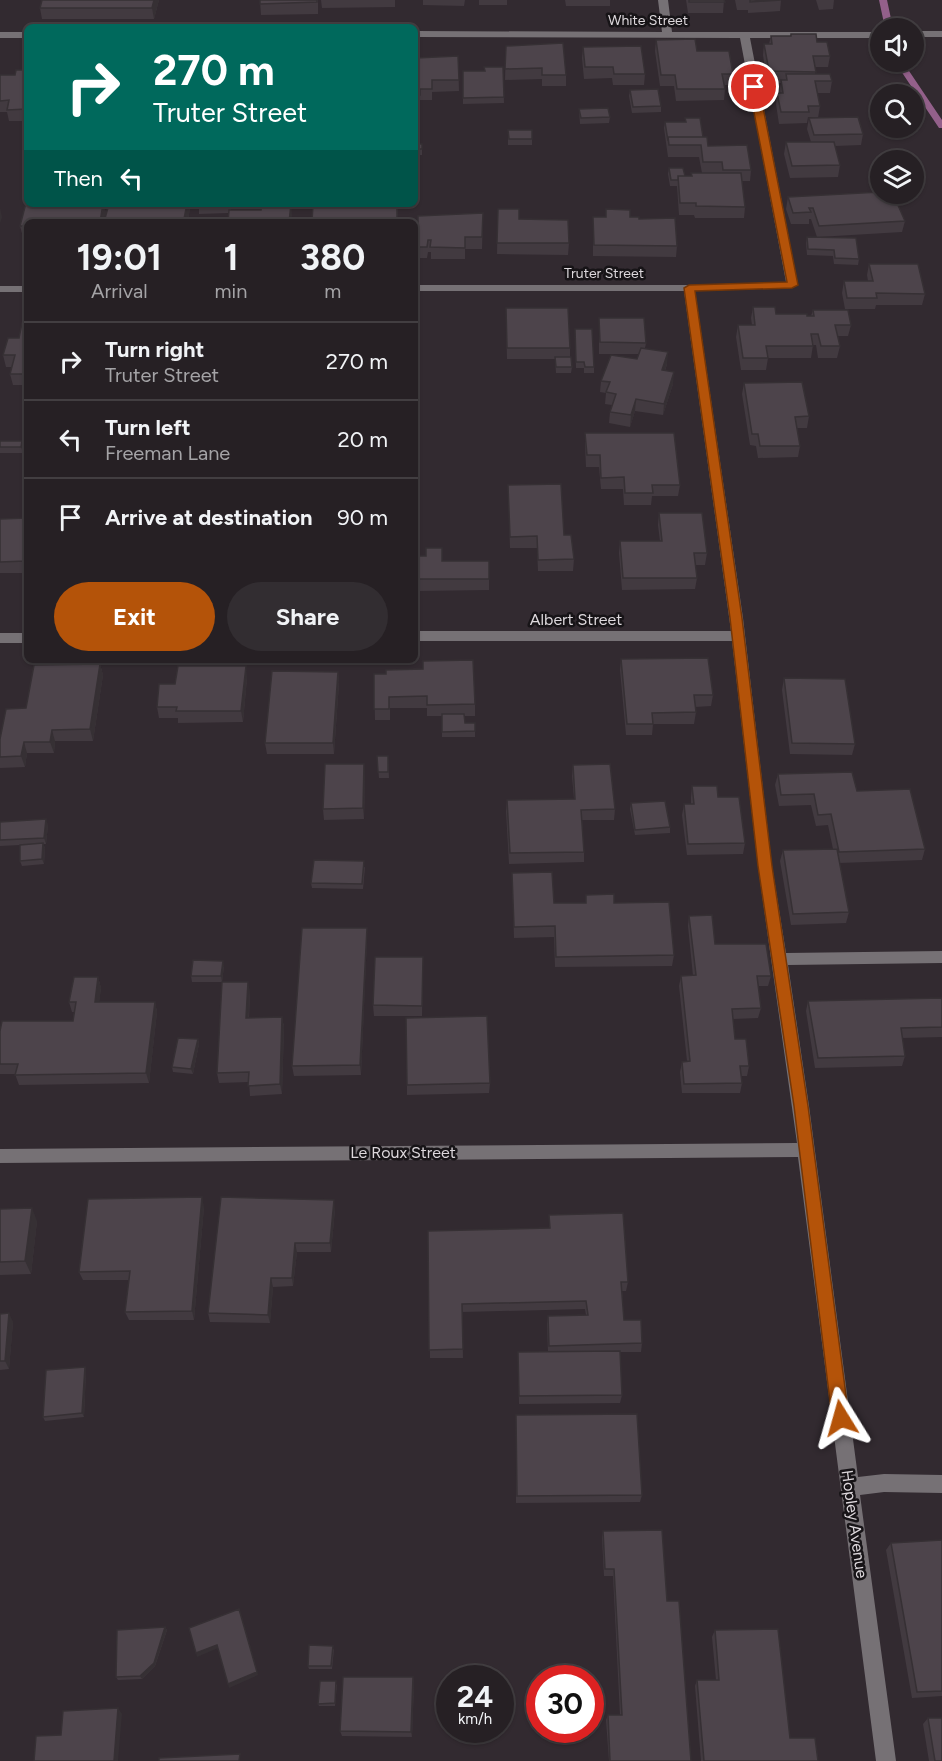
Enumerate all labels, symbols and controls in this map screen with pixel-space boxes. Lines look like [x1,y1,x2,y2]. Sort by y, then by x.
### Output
street label: White Street [608,12,688,29]
map controls [870,18,924,204]
button: sound [870,18,924,72]
text: 270 m [153,45,275,96]
icon: right [54,48,132,126]
pin [728,61,779,112]
icon: arrive [737,70,770,103]
button: search [870,84,924,138]
text: Truter Street [153,96,307,129]
button: layers [870,150,924,204]
icon: left [115,162,148,195]
text: Then [54,165,103,192]
text: 19:01 [77,236,162,279]
text: 1 [223,236,239,279]
text: 380 [300,236,365,279]
street label: Truter Street [564,265,644,282]
text: Arrival [91,279,148,303]
text: min [215,279,247,303]
text: m [324,279,341,303]
text: Turn right [105,336,204,363]
icon: right [54,345,87,378]
text: 270 m [326,348,388,375]
text: Truter Street [105,363,219,387]
text: Turn left [105,414,191,441]
icon: left [54,423,87,456]
text: 20 m [337,426,388,453]
text: Freeman Lane [105,441,230,465]
icon: arrive [54,501,87,534]
text: Arrive at destination [105,504,313,531]
text: 90 m [337,504,388,531]
button: Exit [54,582,215,651]
button: Share [227,582,388,651]
street label: Albert Street [530,610,622,629]
street label: Le Roux Street [350,1143,456,1162]
position arrow [809,1386,873,1450]
street label: Hopley Avenue [837,1469,872,1580]
speed limit sign: 30 [526,1665,604,1743]
text: 24 [457,1678,493,1715]
text: km/h [458,1710,492,1728]

